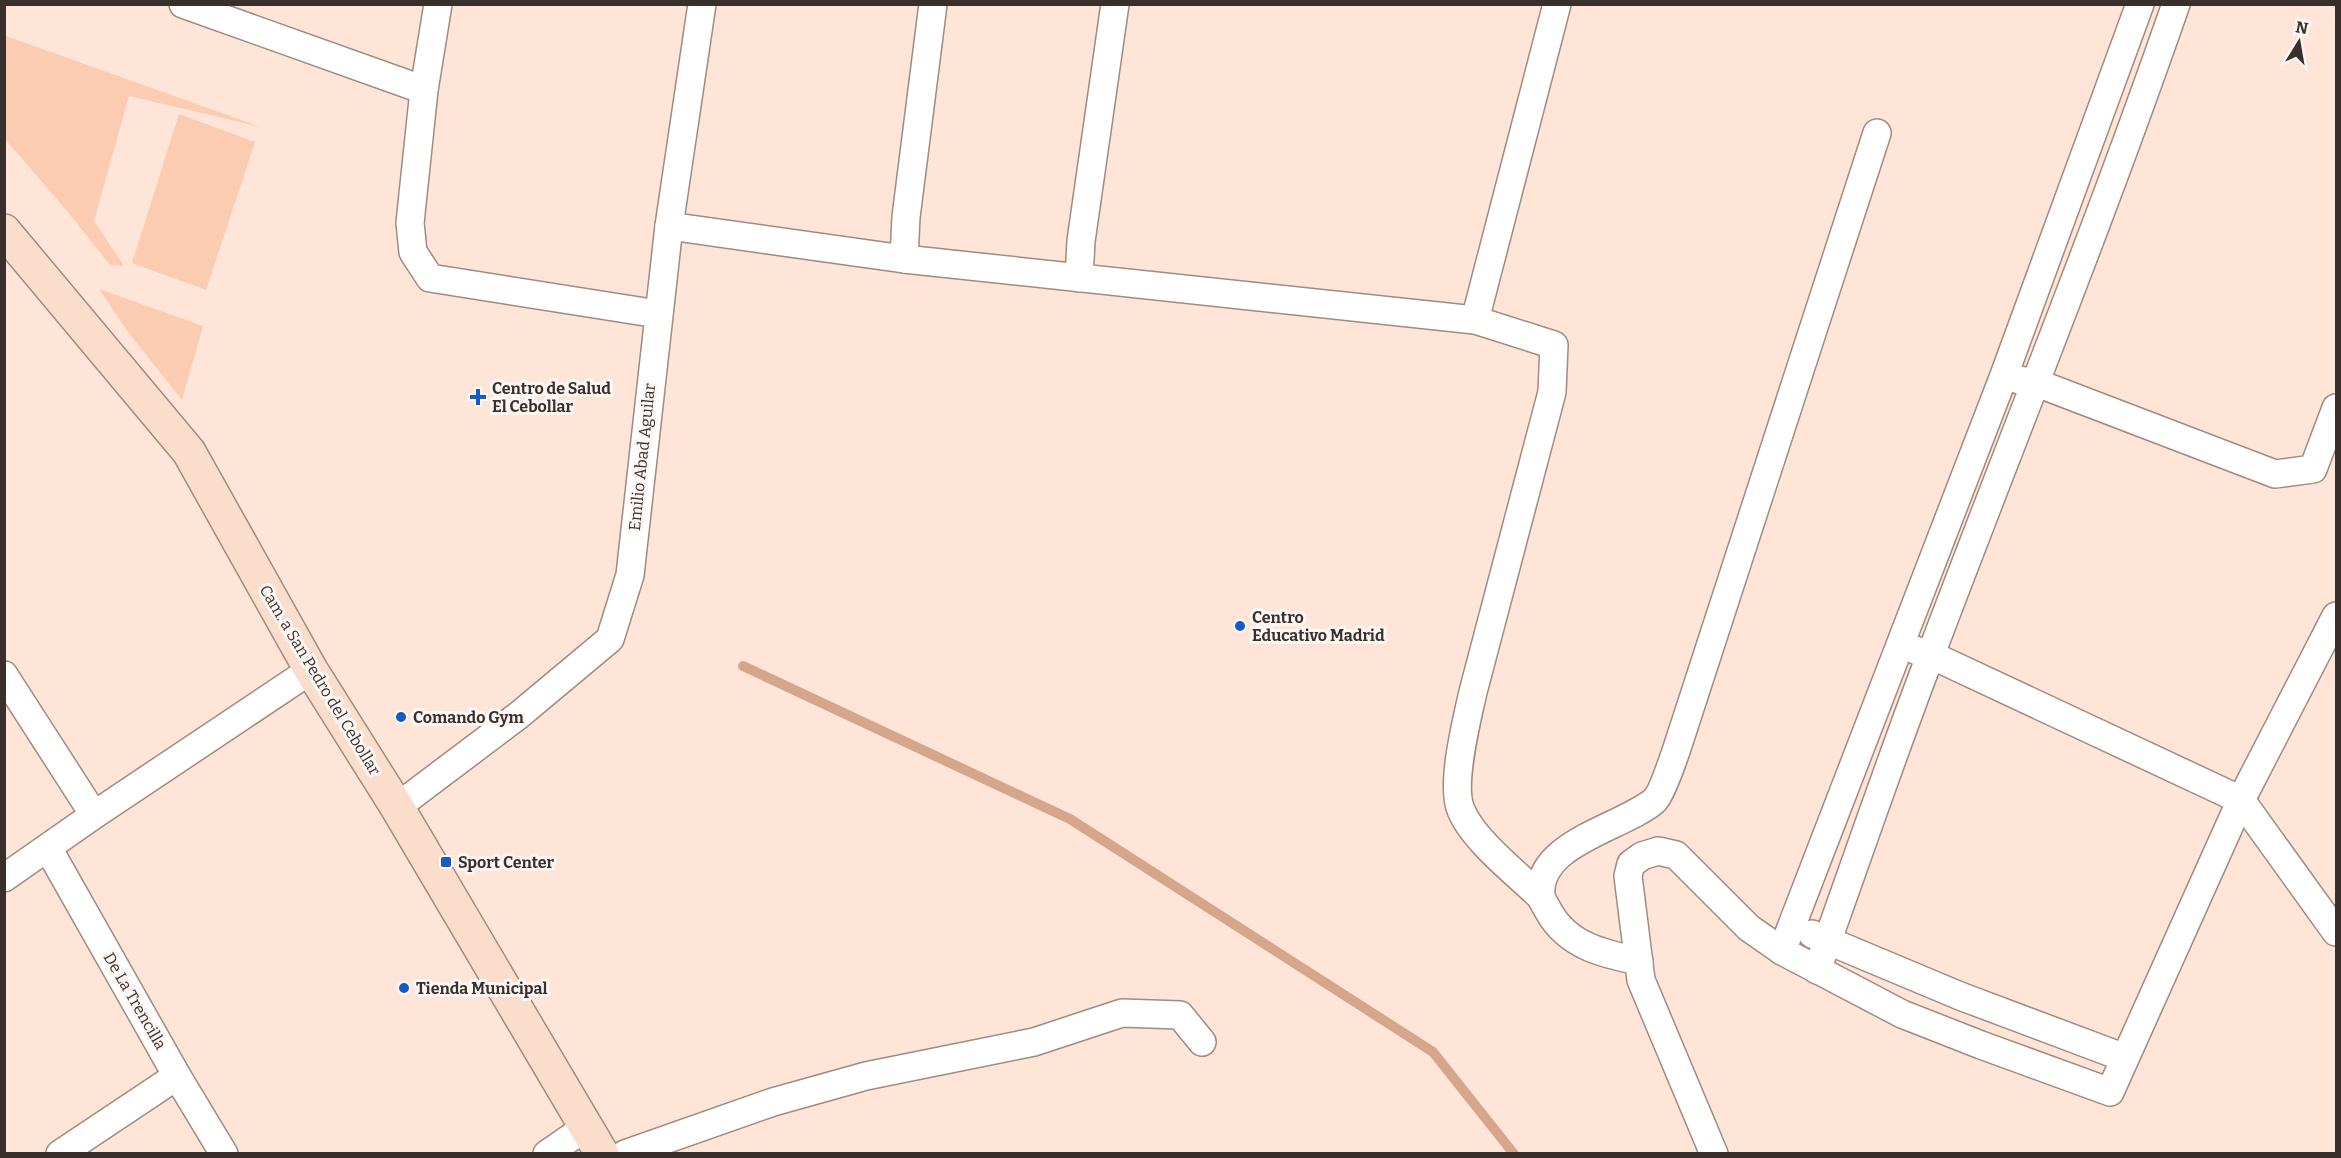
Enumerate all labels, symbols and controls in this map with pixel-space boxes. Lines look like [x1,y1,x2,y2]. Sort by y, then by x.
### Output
north arrow [2269,12,2329,72]
text: N [2294,17,2310,38]
place label: Centro de Salud El Cebollar [492,379,611,416]
street label: Emilio Abad Aguilar [625,382,659,532]
marker: Centro de Salud El Cebollar [469,388,487,406]
street label: Cam. a San Pedro del Cebollar [256,581,384,779]
place label: Centro Educativo Madrid [1252,608,1385,645]
marker: Centro Educativo Madrid [1233,619,1247,633]
place label: Comando Gym [413,708,524,727]
marker: Comando Gym [394,710,408,724]
place label: Sport Center [458,853,555,872]
marker: Sport Center [439,855,453,869]
street label: De La Trencilla [100,949,171,1053]
place label: Tienda Municipal [416,979,548,998]
marker: Tienda Municipal [397,981,411,995]

